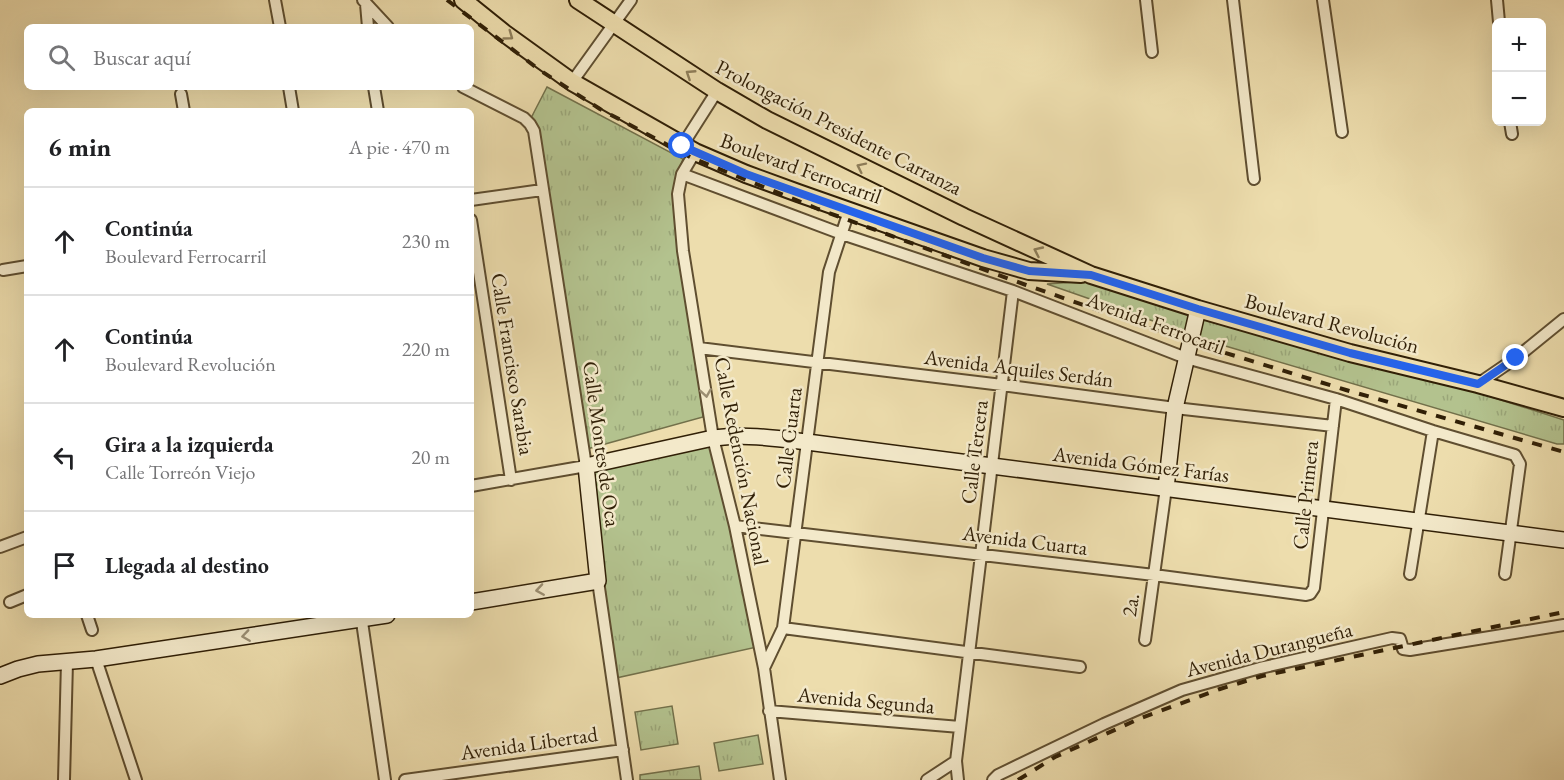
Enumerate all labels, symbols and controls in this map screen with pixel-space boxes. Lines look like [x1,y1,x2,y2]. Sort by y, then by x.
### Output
map controls [1492,18,1546,126]
button: + [1492,18,1546,72]
search box [24,24,474,90]
one-way arrow [502,29,513,40]
icon: search [45,41,78,74]
text: Buscar aquí [93,43,191,72]
street label: Prolongación Presidente Carranza [711,53,967,201]
one-way arrow [686,70,697,81]
button: − [1492,72,1546,126]
street label: Boulevard Ferrocarril [717,126,885,210]
text: 6 min [48,130,111,164]
route start [668,132,694,158]
text: A pie · 470 m [349,134,450,160]
one-way arrow [857,163,868,174]
text: Continúa [105,214,193,243]
icon: ahead [48,225,81,258]
text: 230 m [402,228,450,254]
text: Boulevard Ferrocarril [105,243,267,269]
one-way arrow [1033,246,1044,258]
street label: Calle Francisco Sarabia [485,271,541,458]
street label: Avenida Ferrocaril [1082,285,1229,361]
street label: Boulevard Revolución [1242,287,1422,359]
text: Continúa [105,322,193,351]
icon: ahead [48,333,81,366]
text: 220 m [402,336,450,362]
street label: Avenida Aquiles Serdán [922,343,1115,393]
route end [1502,344,1528,370]
text: Boulevard Revolución [105,351,276,377]
street label: Calle Redención Nacional [709,355,775,567]
street label: Calle Montes de Oca [577,359,627,529]
street label: Calle Cuarta [768,385,808,490]
one-way arrow [700,388,712,397]
street label: Calle Tercera [954,398,994,506]
text: Gira a la izquierda [105,430,274,459]
street label: Calle Primera [1286,439,1324,551]
street label: Avenida Gómez Farías [1050,440,1231,488]
icon: left [48,441,81,474]
text: 20 m [411,444,450,470]
text: Calle Torreón Viejo [105,459,255,485]
street label: Avenida Cuarta [960,519,1090,561]
icon: arrive [48,549,81,582]
text: Llegada al destino [105,551,269,580]
one-way arrow [535,584,545,596]
street label: 2a. [1115,592,1145,618]
street label: Avenida Durangueña [1182,615,1356,683]
one-way arrow [241,630,251,642]
street label: Avenida Segunda [795,680,936,719]
street label: Avenida Libertad [458,720,600,766]

